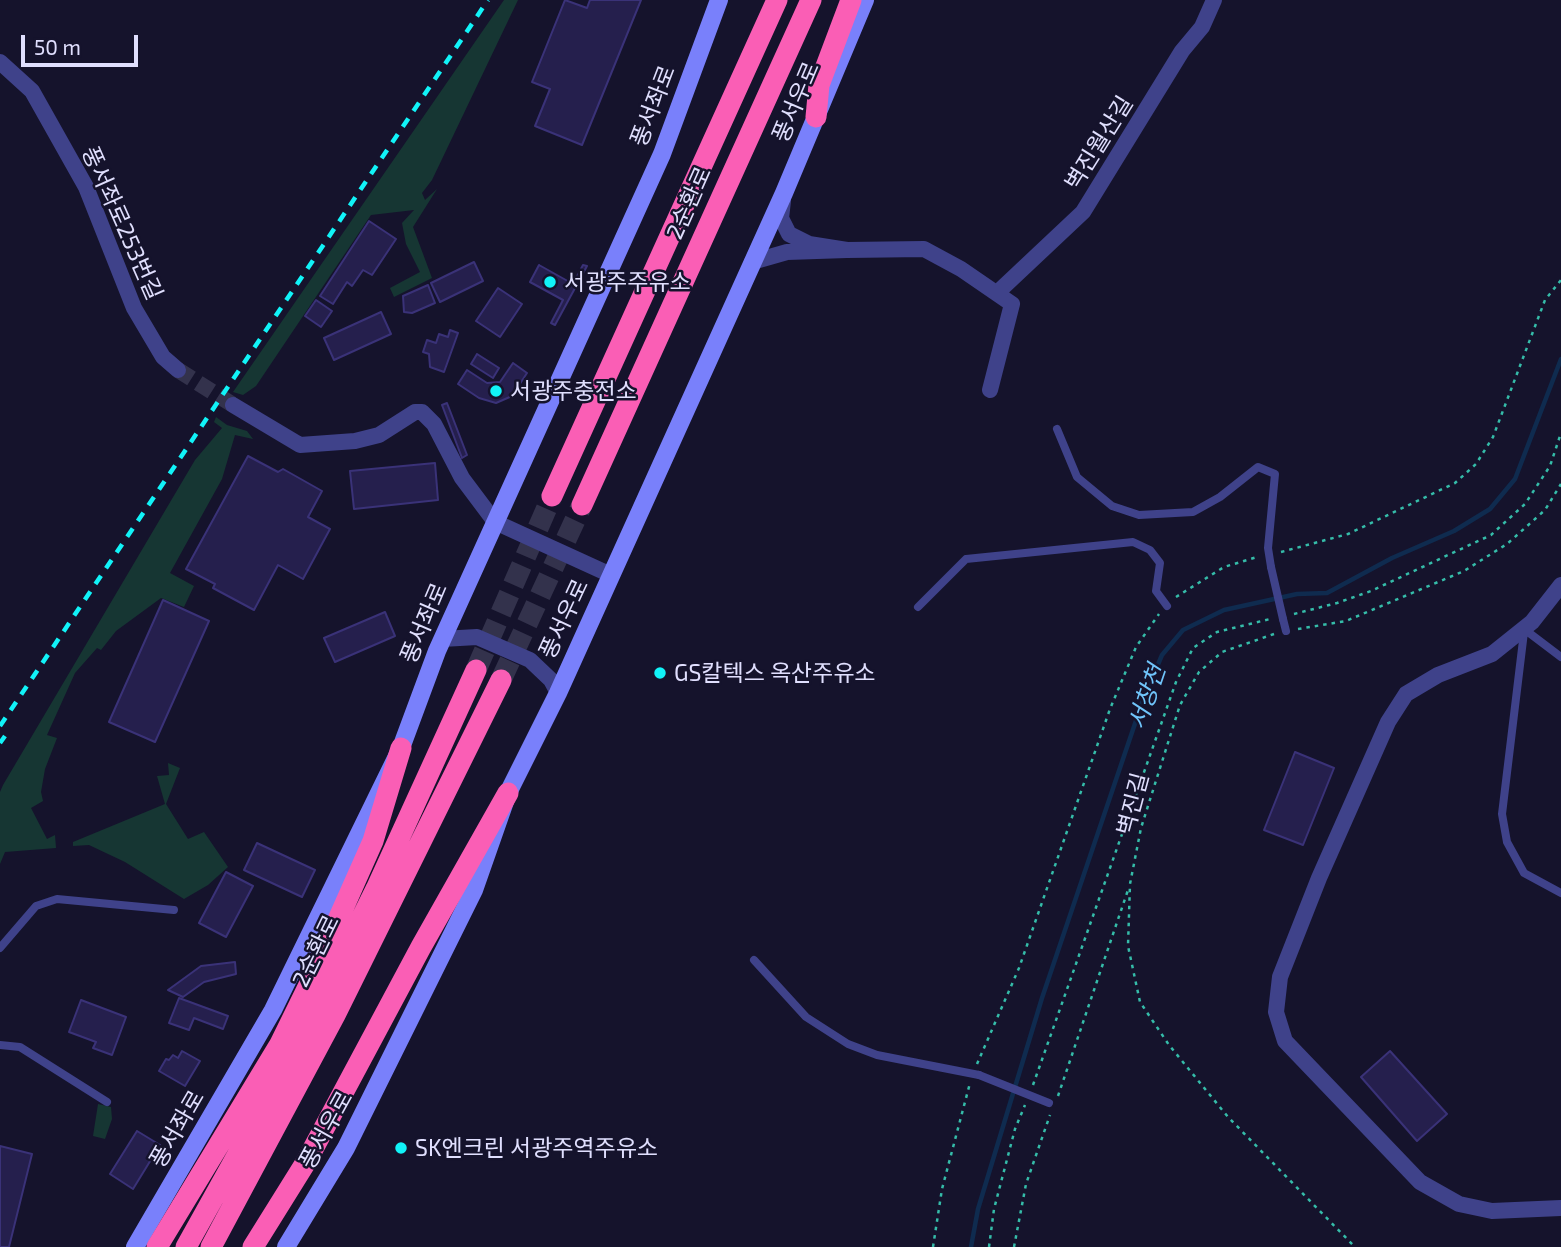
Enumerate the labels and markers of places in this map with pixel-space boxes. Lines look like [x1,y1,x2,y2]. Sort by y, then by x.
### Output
place label: 서광주주유소 [564,268,691,296]
marker: 서광주주유소 [542,274,558,290]
place label: 서광주충전소 [510,377,637,405]
marker: 서광주충전소 [488,383,504,399]
place label: GS칼텍스 옥산주유소 [674,659,876,687]
marker: GS칼텍스 옥산주유소 [652,665,668,681]
place label: SK엔크린 서광주역주유소 [415,1134,658,1162]
marker: SK엔크린 서광주역주유소 [393,1140,409,1156]

